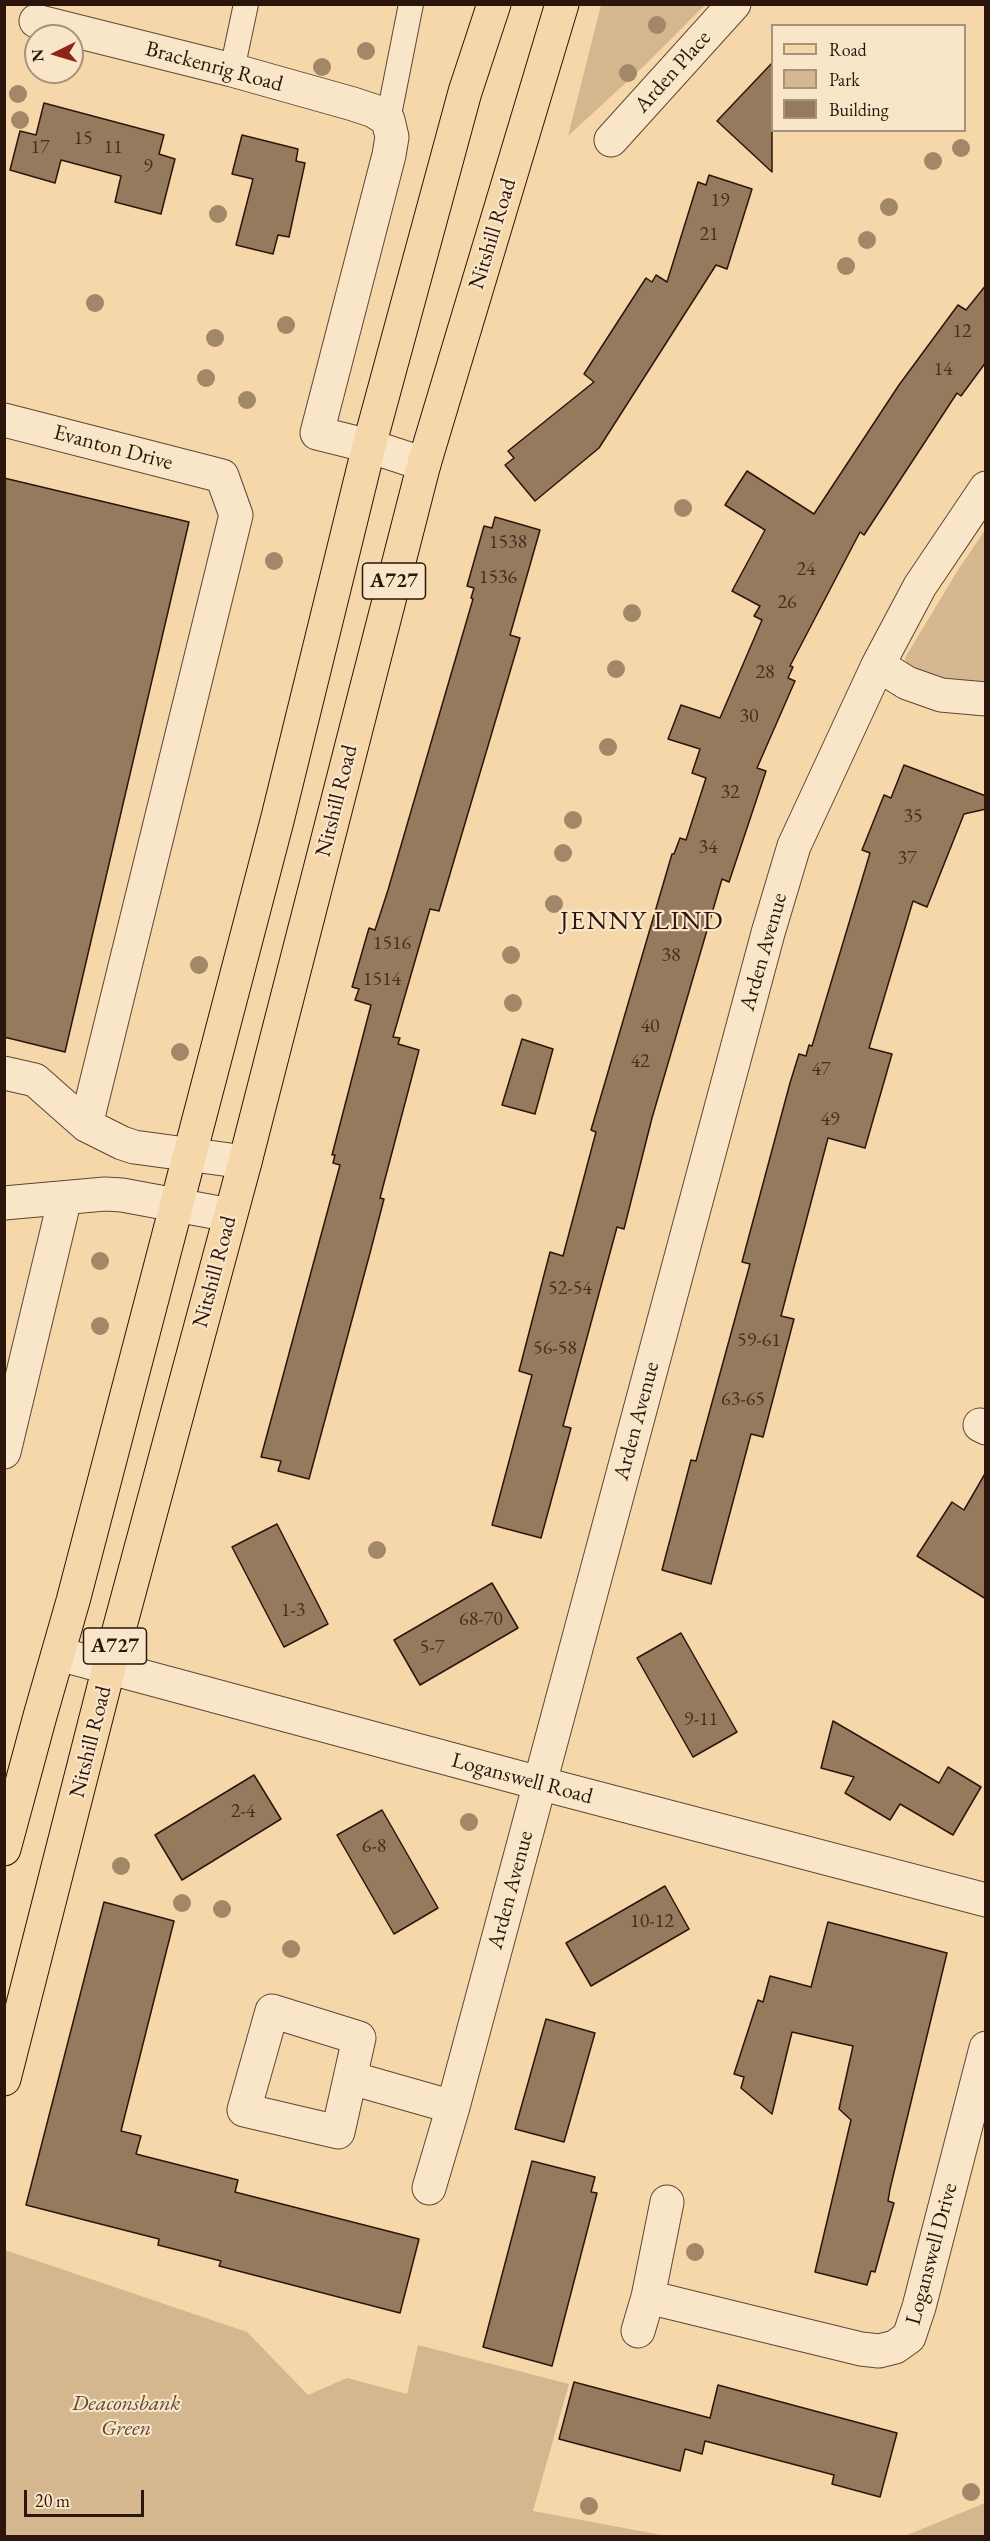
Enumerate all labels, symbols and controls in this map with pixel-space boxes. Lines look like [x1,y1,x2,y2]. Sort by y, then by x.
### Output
north arrow [24,24,84,84]
legend [771,24,966,132]
street label: Arden Place [629,25,717,119]
street label: Brackenrig Road [142,36,286,98]
text: Road [829,38,867,61]
text: N [27,48,49,63]
text: Park [829,68,860,91]
text: Building [829,98,889,121]
house number: 15 [73,127,93,151]
house number: 17 [30,136,50,160]
house number: 11 [103,136,123,160]
house number: 9 [143,155,153,179]
street label: Nitshill Road [464,175,522,293]
house number: 19 [710,189,730,213]
house number: 21 [699,223,719,247]
house number: 12 [952,320,972,344]
house number: 14 [933,358,953,382]
street label: Evanton Drive [51,419,175,477]
house number: 1538 [489,531,527,555]
house number: 24 [796,558,816,582]
road number: A727 [362,563,426,599]
house number: 1536 [479,566,517,590]
house number: 26 [777,591,797,615]
house number: 28 [755,661,775,685]
house number: 30 [739,705,759,729]
street label: Nitshill Road [310,742,364,860]
house number: 32 [720,781,740,805]
house number: 35 [903,805,923,829]
house number: 34 [698,836,718,860]
house number: 37 [897,847,917,871]
street label: Arden Avenue [735,890,793,1014]
district label: JENNY LIND [560,906,724,938]
house number: 1516 [373,932,411,956]
house number: 38 [661,944,681,968]
house number: 1514 [363,968,401,992]
house number: 40 [640,1015,660,1039]
house number: 42 [630,1050,650,1074]
house number: 47 [811,1058,831,1082]
house number: 49 [820,1108,840,1132]
street label: Nitshill Road [187,1213,243,1331]
house number: 52-54 [548,1277,592,1301]
house number: 59-61 [737,1329,781,1353]
house number: 56-58 [533,1337,577,1361]
street label: Arden Avenue [609,1359,665,1483]
house number: 63-65 [721,1388,765,1412]
house number: 1-3 [281,1599,305,1623]
house number: 68-70 [459,1608,503,1632]
road number: A727 [84,1628,146,1664]
house number: 5-7 [420,1636,444,1660]
street label: Nitshill Road [64,1683,118,1801]
house number: 9-11 [684,1708,718,1732]
street label: Loganswell Road [449,1747,595,1811]
house number: 2-4 [231,1800,255,1824]
street label: Arden Avenue [483,1828,539,1952]
house number: 6-8 [362,1835,386,1859]
house number: 10-12 [630,1910,674,1934]
street label: Loganswell Drive [900,2180,964,2328]
park label: Deaconsbank Green [72,2391,180,2442]
scale bar [27,2478,147,2516]
text: 20 m [35,2489,70,2512]

